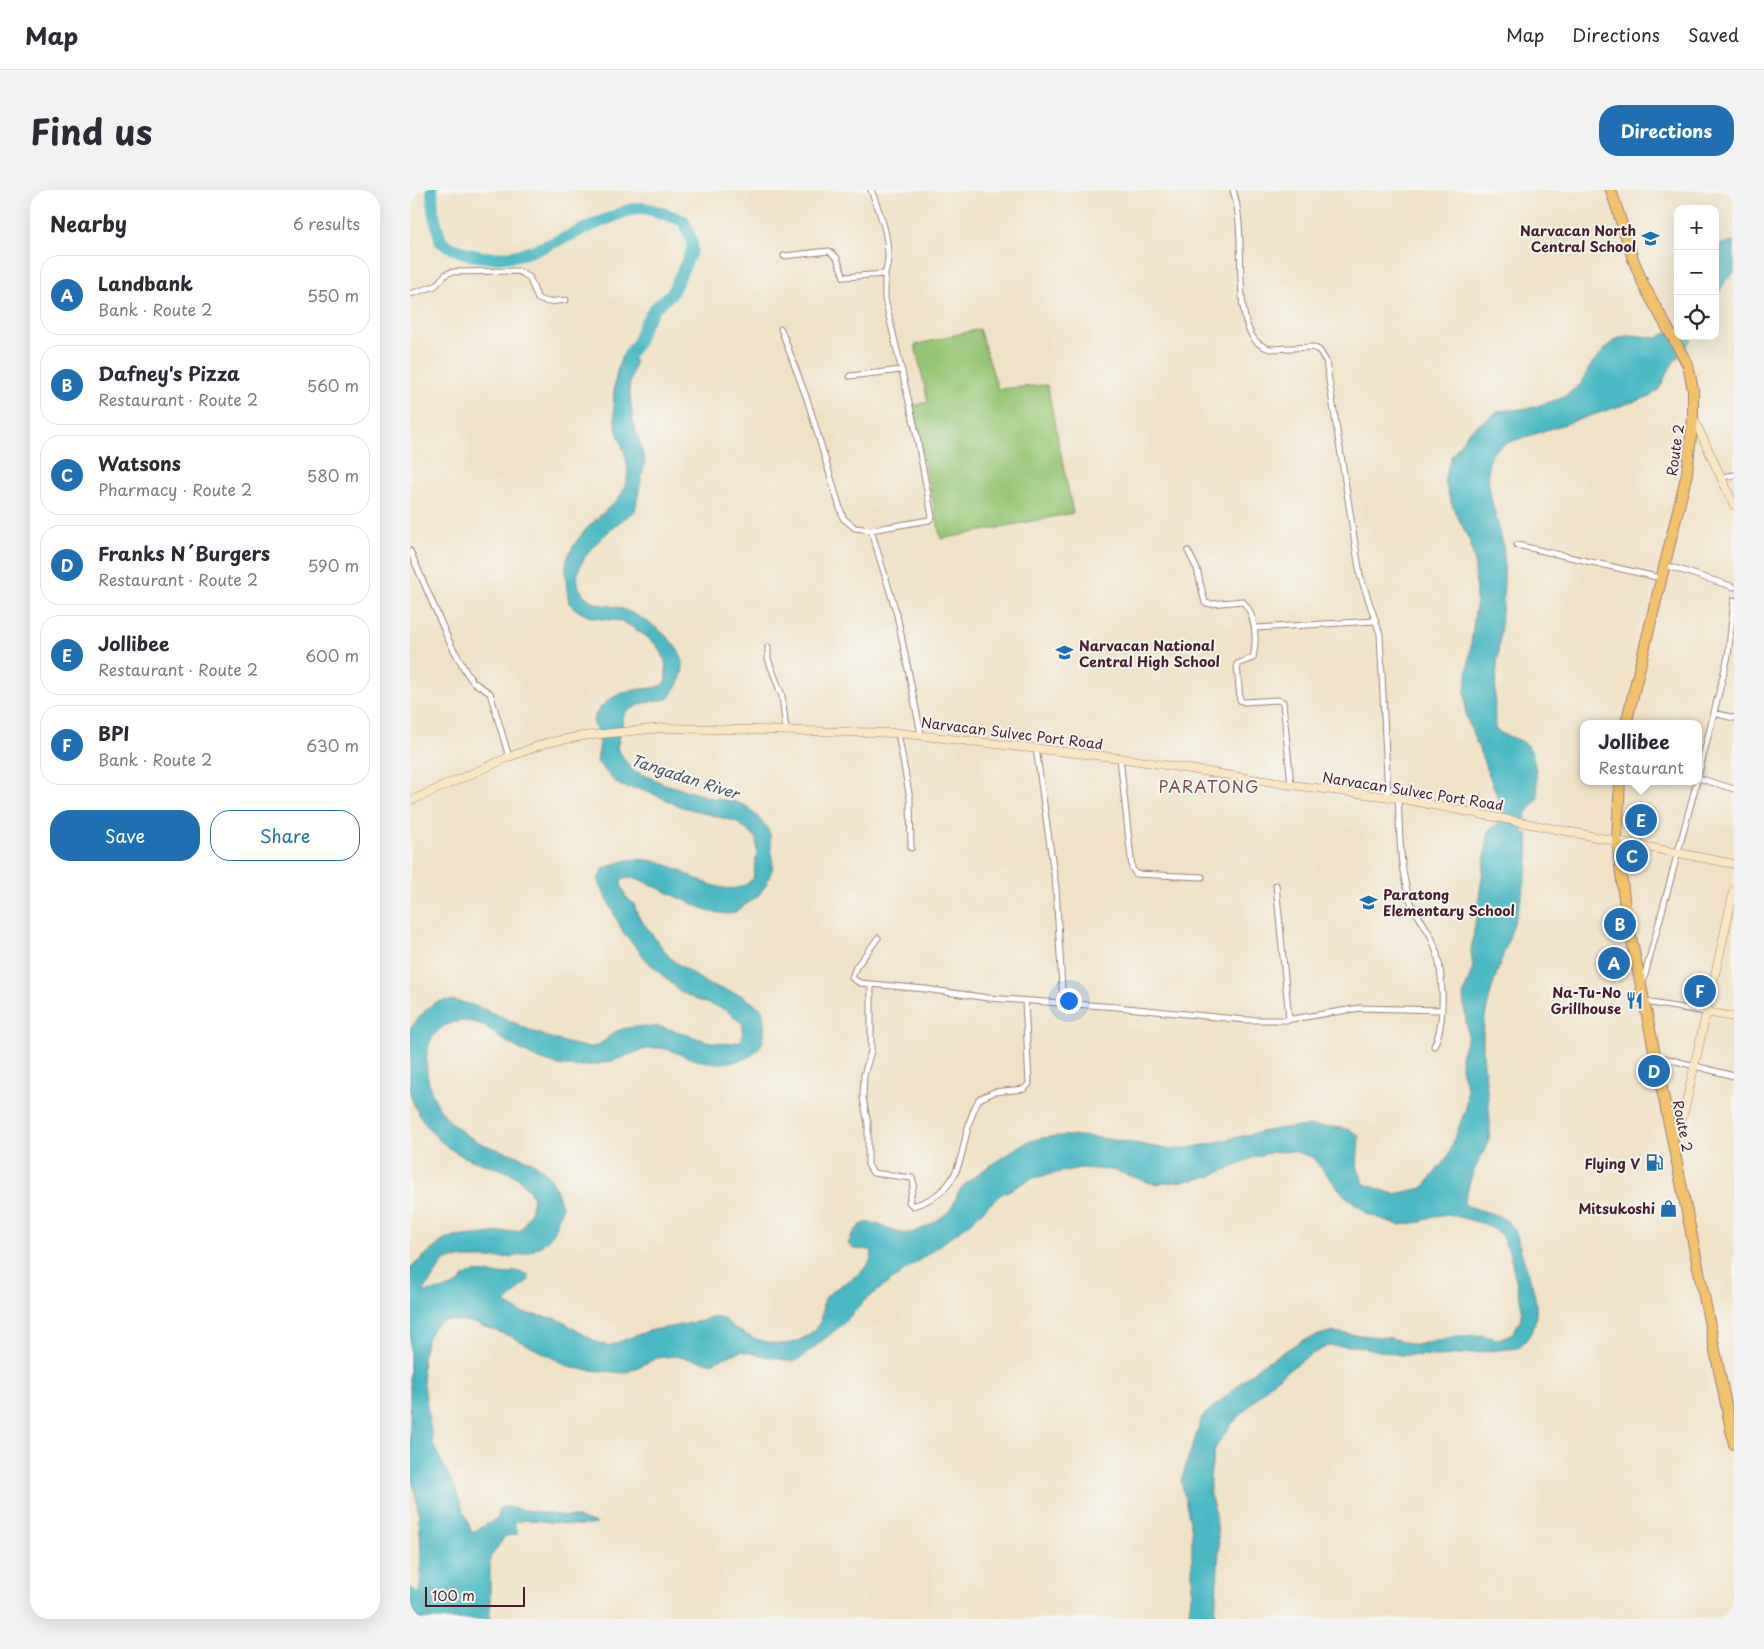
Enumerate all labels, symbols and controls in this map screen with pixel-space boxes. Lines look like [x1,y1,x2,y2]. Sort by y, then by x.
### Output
text: Map [25,17,78,53]
text: Map [1506,21,1544,48]
text: Directions [1572,21,1660,48]
text: Saved [1688,21,1739,48]
text: Find us [30,104,152,157]
button: Directions [1599,105,1734,156]
map controls [1674,205,1719,340]
button: + [1674,205,1719,250]
text: Nearby [50,207,127,239]
text: 6 results [293,211,360,235]
place label: Narvacan North Central School [1520,220,1636,257]
school or university icon: Narvacan North Central School [1640,228,1660,248]
button: − [1674,250,1719,295]
text: Landbank [98,269,193,297]
text: A [61,283,73,307]
text: 550 m [307,283,359,307]
button: locate [1674,295,1719,340]
text: Bank · Route 2 [98,297,212,321]
text: Dafney's Pizza [98,359,240,387]
text: B [62,373,72,397]
text: 560 m [307,373,359,397]
text: Restaurant · Route 2 [98,387,258,411]
street label: Route 2 [1661,422,1689,477]
text: Watsons [98,449,181,477]
text: C [61,463,73,487]
text: 580 m [307,463,359,487]
text: Pharmacy · Route 2 [98,477,252,501]
text: Franks N´Burgers [98,539,270,567]
text: D [61,553,73,577]
text: 590 m [307,553,359,577]
text: Restaurant · Route 2 [98,567,258,591]
text: Jollibee [98,629,169,657]
place label: Narvacan National Central High School [1079,635,1220,672]
text: E [62,643,72,667]
text: 600 m [305,643,359,667]
school or university icon: Narvacan National Central High School [1055,643,1075,663]
text: Restaurant · Route 2 [98,657,258,681]
street label: Narvacan Sulvec Port Road [920,711,1104,755]
text: BPI [98,719,130,747]
popup [1580,720,1702,785]
text: Jollibee [1598,727,1670,755]
text: F [62,733,72,757]
text: 630 m [306,733,359,757]
text: Bank · Route 2 [98,747,212,771]
water label: Tangadan River [628,748,744,805]
text: Restaurant [1598,755,1684,779]
street label: Narvacan Sulvec Port Road [1321,766,1505,816]
district label: PARATONG [1159,774,1259,798]
pin: E [1625,801,1657,839]
button: Save [50,810,200,861]
button: Share [210,810,360,861]
pin: C [1616,837,1648,875]
place label: Paratong Elementary School [1383,884,1515,921]
school or university icon: Paratong Elementary School [1359,892,1379,912]
pin: B [1604,905,1636,943]
pin: A [1598,944,1630,982]
pin: F [1684,972,1716,1010]
place label: Na-Tu-No Grillhouse [1551,982,1621,1019]
your location [1056,988,1082,1014]
restaurant icon: Na-Tu-No Grillhouse [1625,990,1645,1010]
pin: D [1638,1052,1670,1090]
street label: Route 2 [1668,1098,1698,1154]
place label: Flying V [1584,1153,1640,1174]
fuel station icon: Flying V [1644,1153,1664,1173]
place label: Mitsukoshi [1578,1198,1655,1219]
shop icon: Mitsukoshi [1659,1198,1679,1218]
scale bar [425,1584,525,1607]
text: 100 m [432,1585,475,1606]

